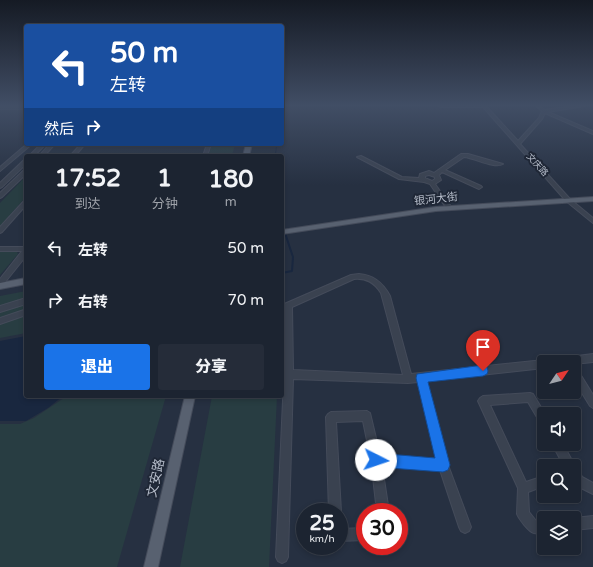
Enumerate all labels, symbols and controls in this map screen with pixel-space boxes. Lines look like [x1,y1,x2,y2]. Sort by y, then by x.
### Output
text: 50 m [110,36,178,70]
icon: left [44,40,96,92]
text: 左转 [110,74,146,96]
icon: right [82,116,104,138]
text: 然后 [44,120,74,138]
street label: 文庆路 [524,151,550,179]
text: 17:52 [55,164,121,193]
text: 1 [157,164,172,193]
text: 180 [208,165,253,194]
street label: 银河大街 [413,190,459,208]
text: m [225,194,237,210]
text: 到达 [75,196,101,212]
text: 分钟 [152,196,178,212]
icon: left [44,237,66,259]
text: 50 m [227,239,264,257]
text: 左转 [78,241,108,259]
icon: right [44,289,66,311]
text: 70 m [227,291,264,309]
text: 右转 [78,293,108,311]
pin [466,330,500,371]
icon: arrive [472,336,494,358]
button: 退出 [44,344,150,390]
button: 分享 [158,344,264,390]
north arrow [537,355,581,399]
map controls [537,355,581,555]
button: sound [537,407,581,451]
position arrow [355,439,397,481]
street label: 文安路 [144,457,168,499]
button: search [537,459,581,503]
speed limit sign: 30 [356,503,408,555]
button: layers [537,511,581,555]
text: 25 [309,512,335,536]
text: km/h [309,533,335,545]

